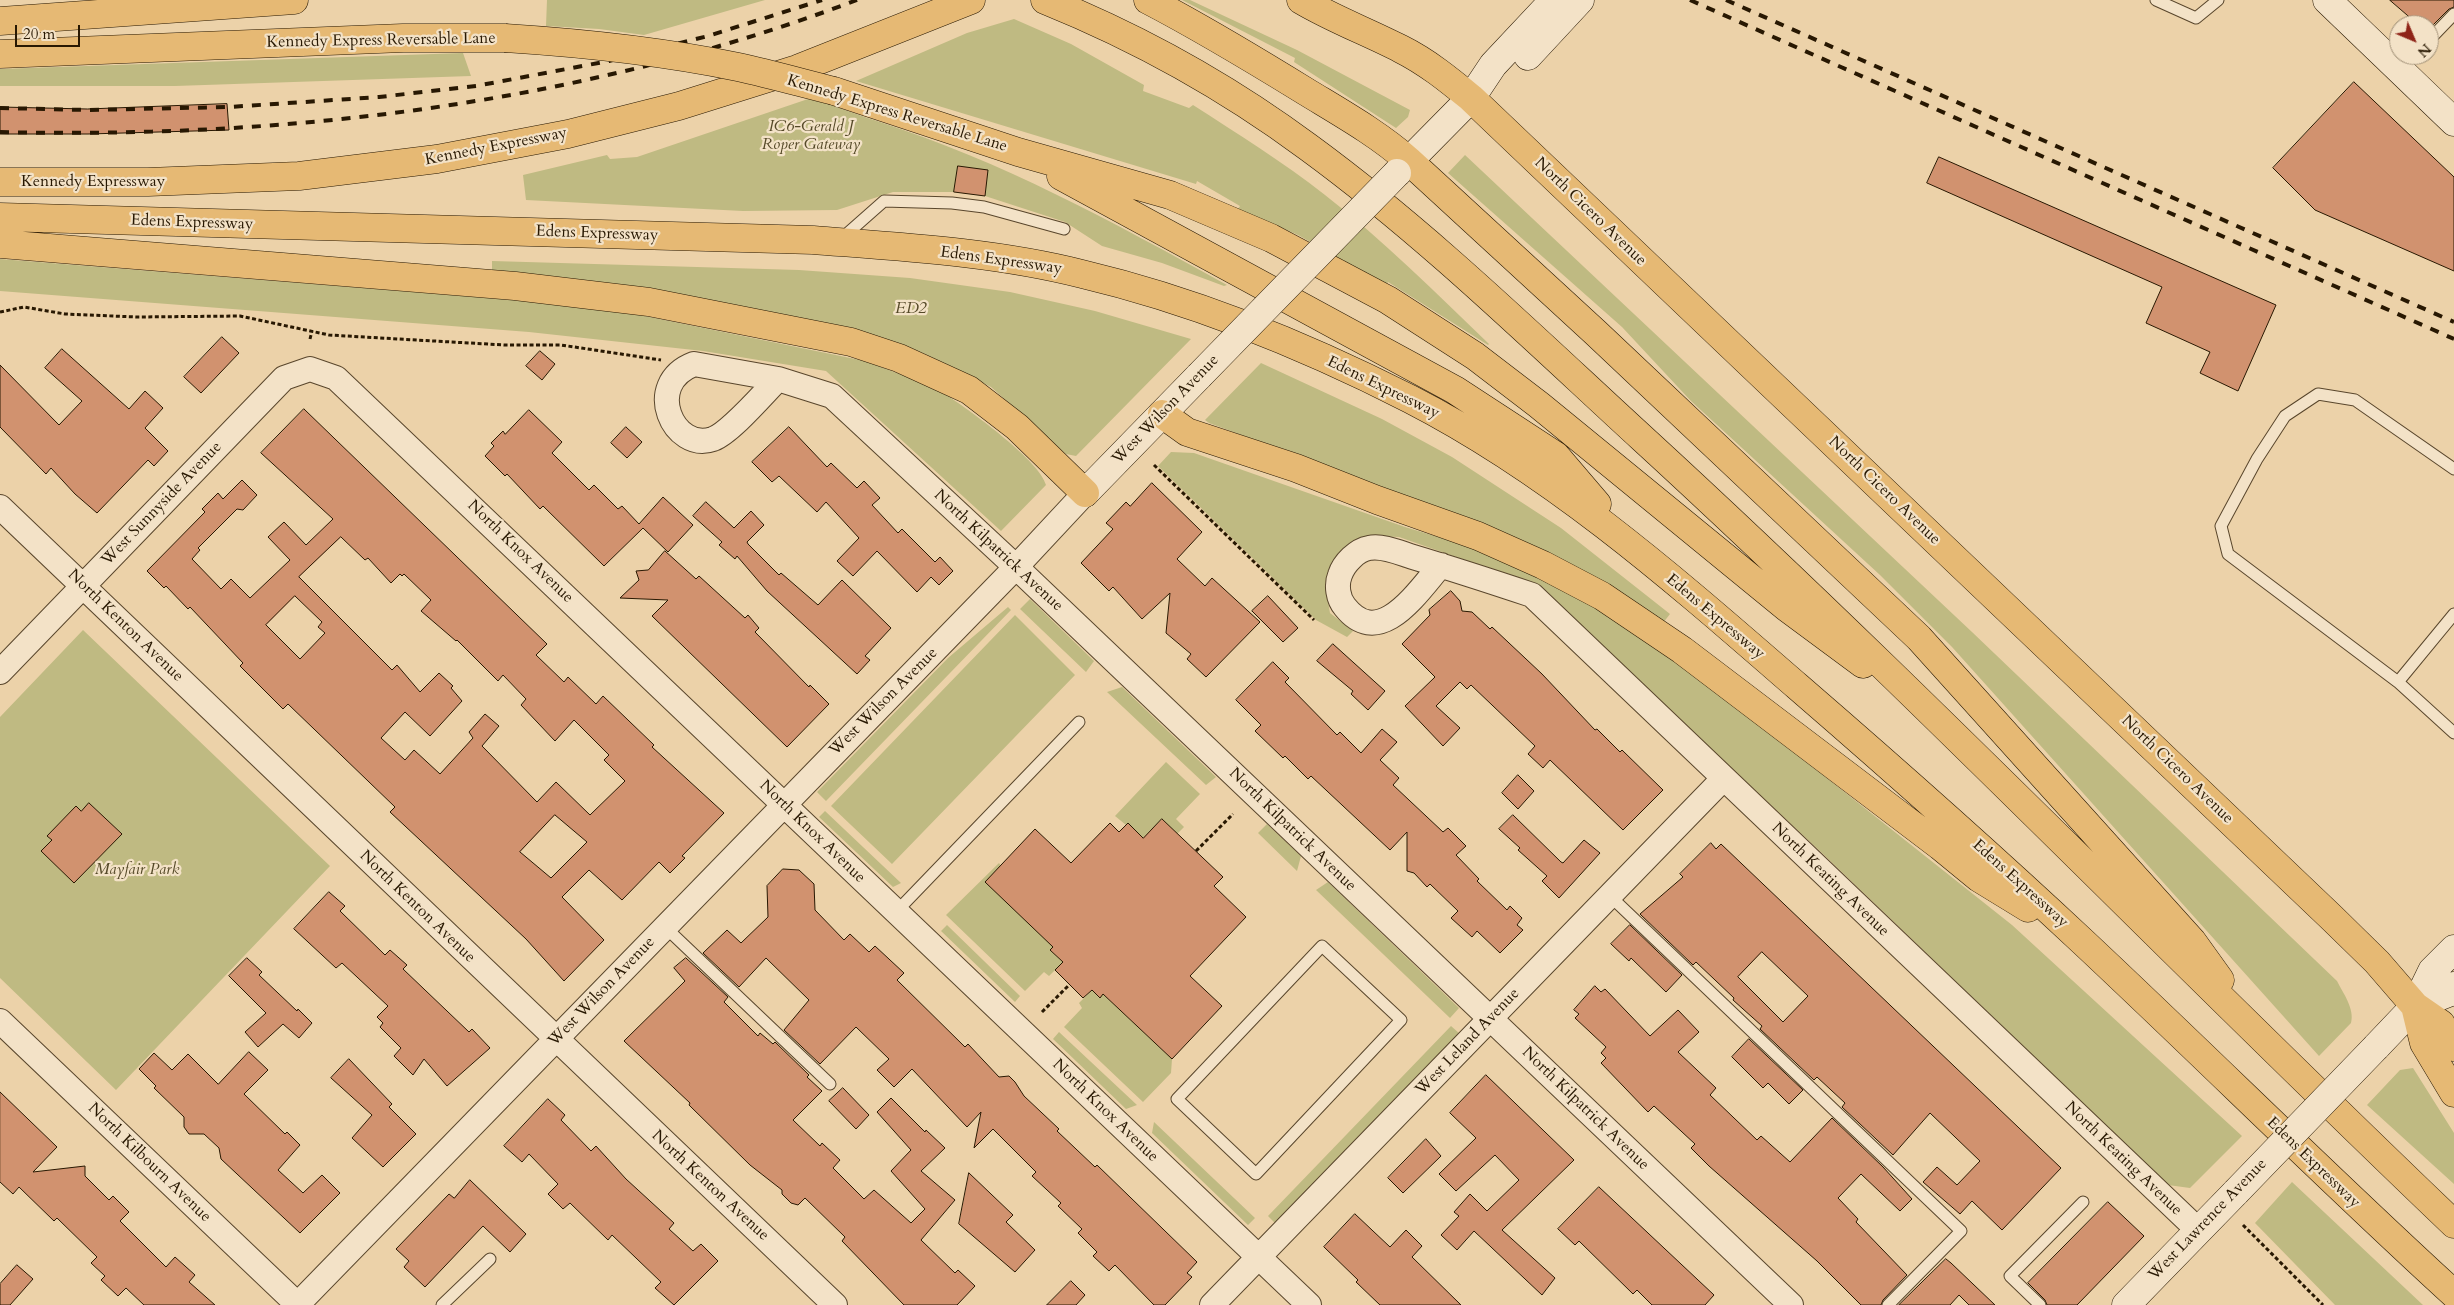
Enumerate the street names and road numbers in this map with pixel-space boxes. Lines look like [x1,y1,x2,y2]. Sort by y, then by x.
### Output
street label: Kennedy Express Reversable Lane [266,29,496,53]
street label: Kennedy Express Reversable Lane [785,71,1009,157]
street label: Kennedy Expressway [423,124,569,170]
street label: North Cicero Avenue [1530,154,1650,270]
street label: Kennedy Expressway [21,172,165,192]
street label: Edens Expressway [130,211,254,235]
street label: Edens Expressway [535,222,659,246]
street label: Edens Expressway [939,243,1063,279]
street label: West Wilson Avenue [1109,351,1223,469]
street label: Edens Expressway [1324,352,1442,424]
street label: North Cicero Avenue [1824,433,1944,549]
street label: West Sunnyside Avenue [98,438,226,570]
street label: North Kilpatrick Avenue [929,486,1067,616]
street label: North Knox Avenue [463,496,577,608]
street label: North Kenton Avenue [63,566,187,686]
street label: Edens Expressway [1662,570,1768,664]
street label: West Wilson Avenue [826,644,942,760]
street label: North Cicero Avenue [2117,712,2237,828]
street label: North Kilpatrick Avenue [1224,764,1360,896]
street label: North Knox Avenue [755,776,869,888]
street label: North Keating Avenue [1767,819,1893,941]
street label: Edens Expressway [1968,836,2072,932]
street label: North Kenton Avenue [355,847,479,967]
street label: West Wilson Avenue [545,933,659,1051]
street label: West Leland Avenue [1412,984,1524,1100]
street label: North Kilpatrick Avenue [1517,1043,1653,1175]
street label: North Knox Avenue [1048,1055,1162,1167]
street label: North Keating Avenue [2060,1098,2186,1220]
street label: North Kilbourn Avenue [83,1099,215,1227]
street label: Edens Expressway [2262,1113,2364,1213]
street label: North Kenton Avenue [647,1127,773,1245]
street label: West Lawrence Avenue [2145,1155,2271,1285]

